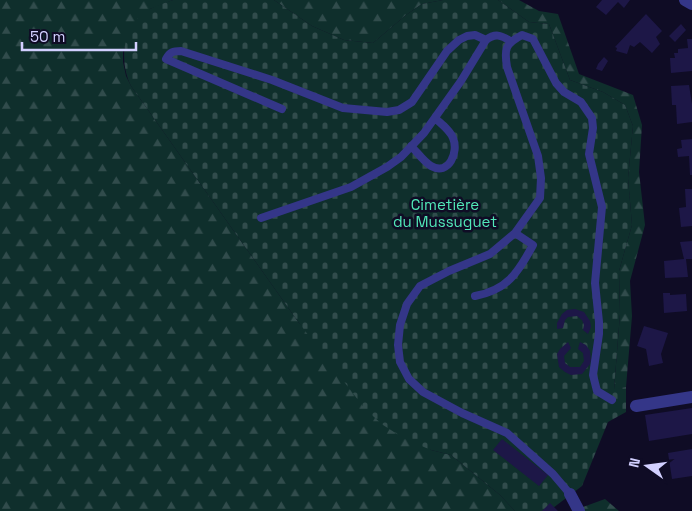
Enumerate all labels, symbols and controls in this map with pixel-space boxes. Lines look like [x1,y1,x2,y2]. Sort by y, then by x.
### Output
scale bar [22,20,136,52]
text: 50 m [30,27,65,46]
park label: Cimetière du Mussuguet [393,195,497,231]
north arrow [622,441,672,491]
text: N [625,456,644,470]

